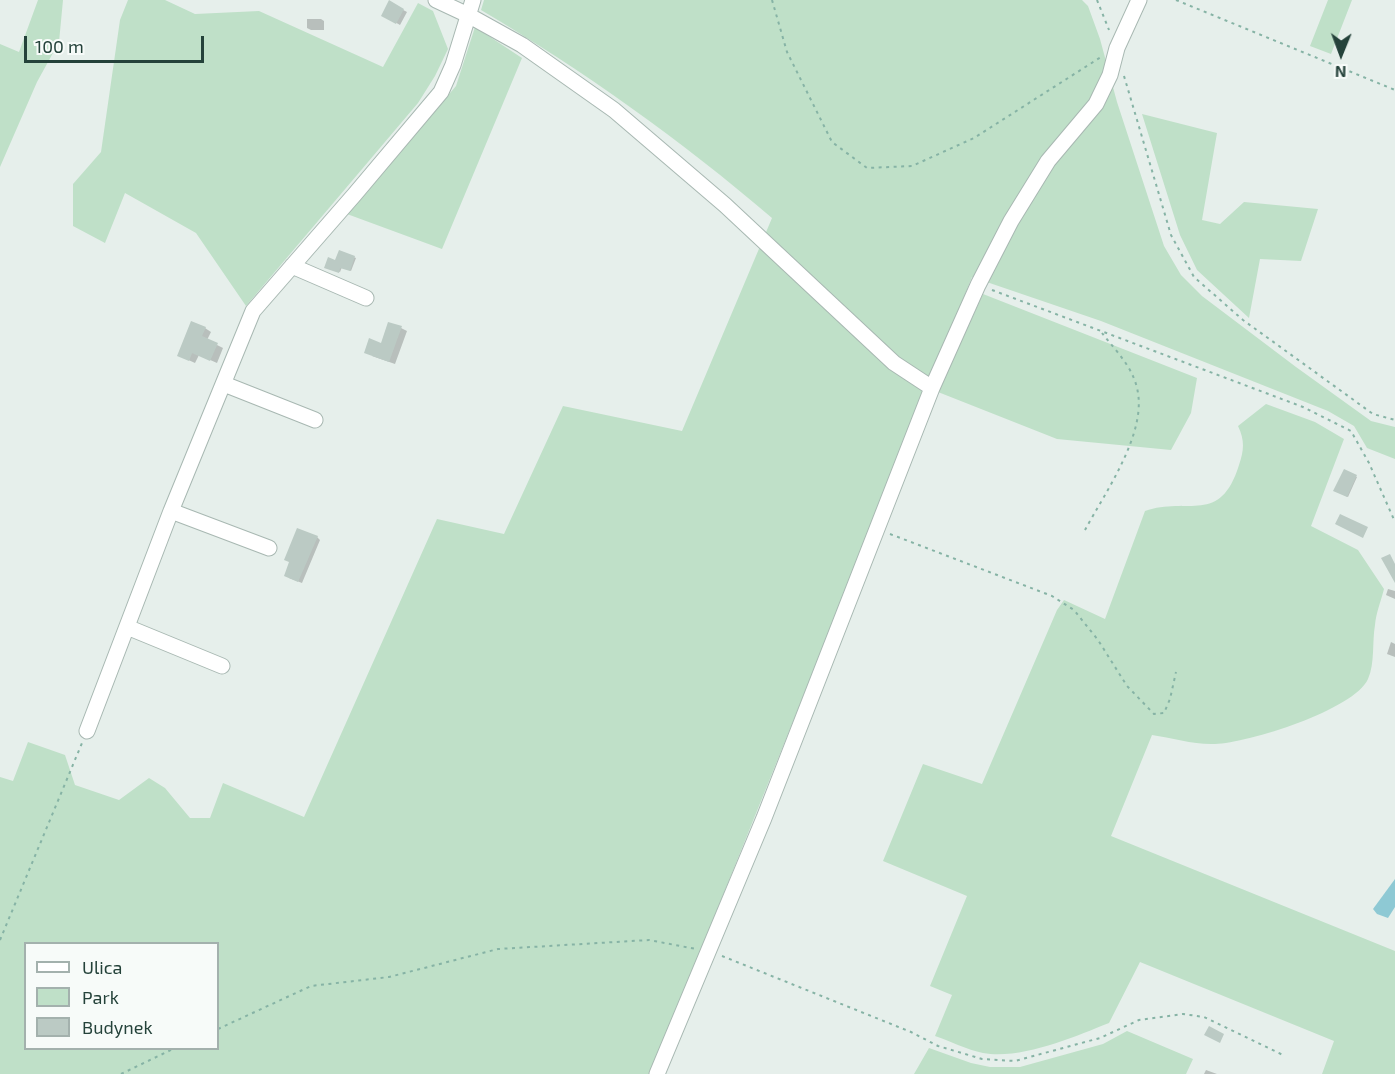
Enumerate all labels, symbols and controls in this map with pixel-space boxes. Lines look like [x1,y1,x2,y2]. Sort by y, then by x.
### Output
scale bar [27,24,207,62]
north arrow [1311,24,1371,84]
text: 100 m [35,35,84,57]
text: N [1335,63,1347,82]
legend [24,942,219,1050]
text: Ulica [82,956,122,978]
text: Park [82,986,119,1008]
text: Budynek [82,1016,153,1038]

